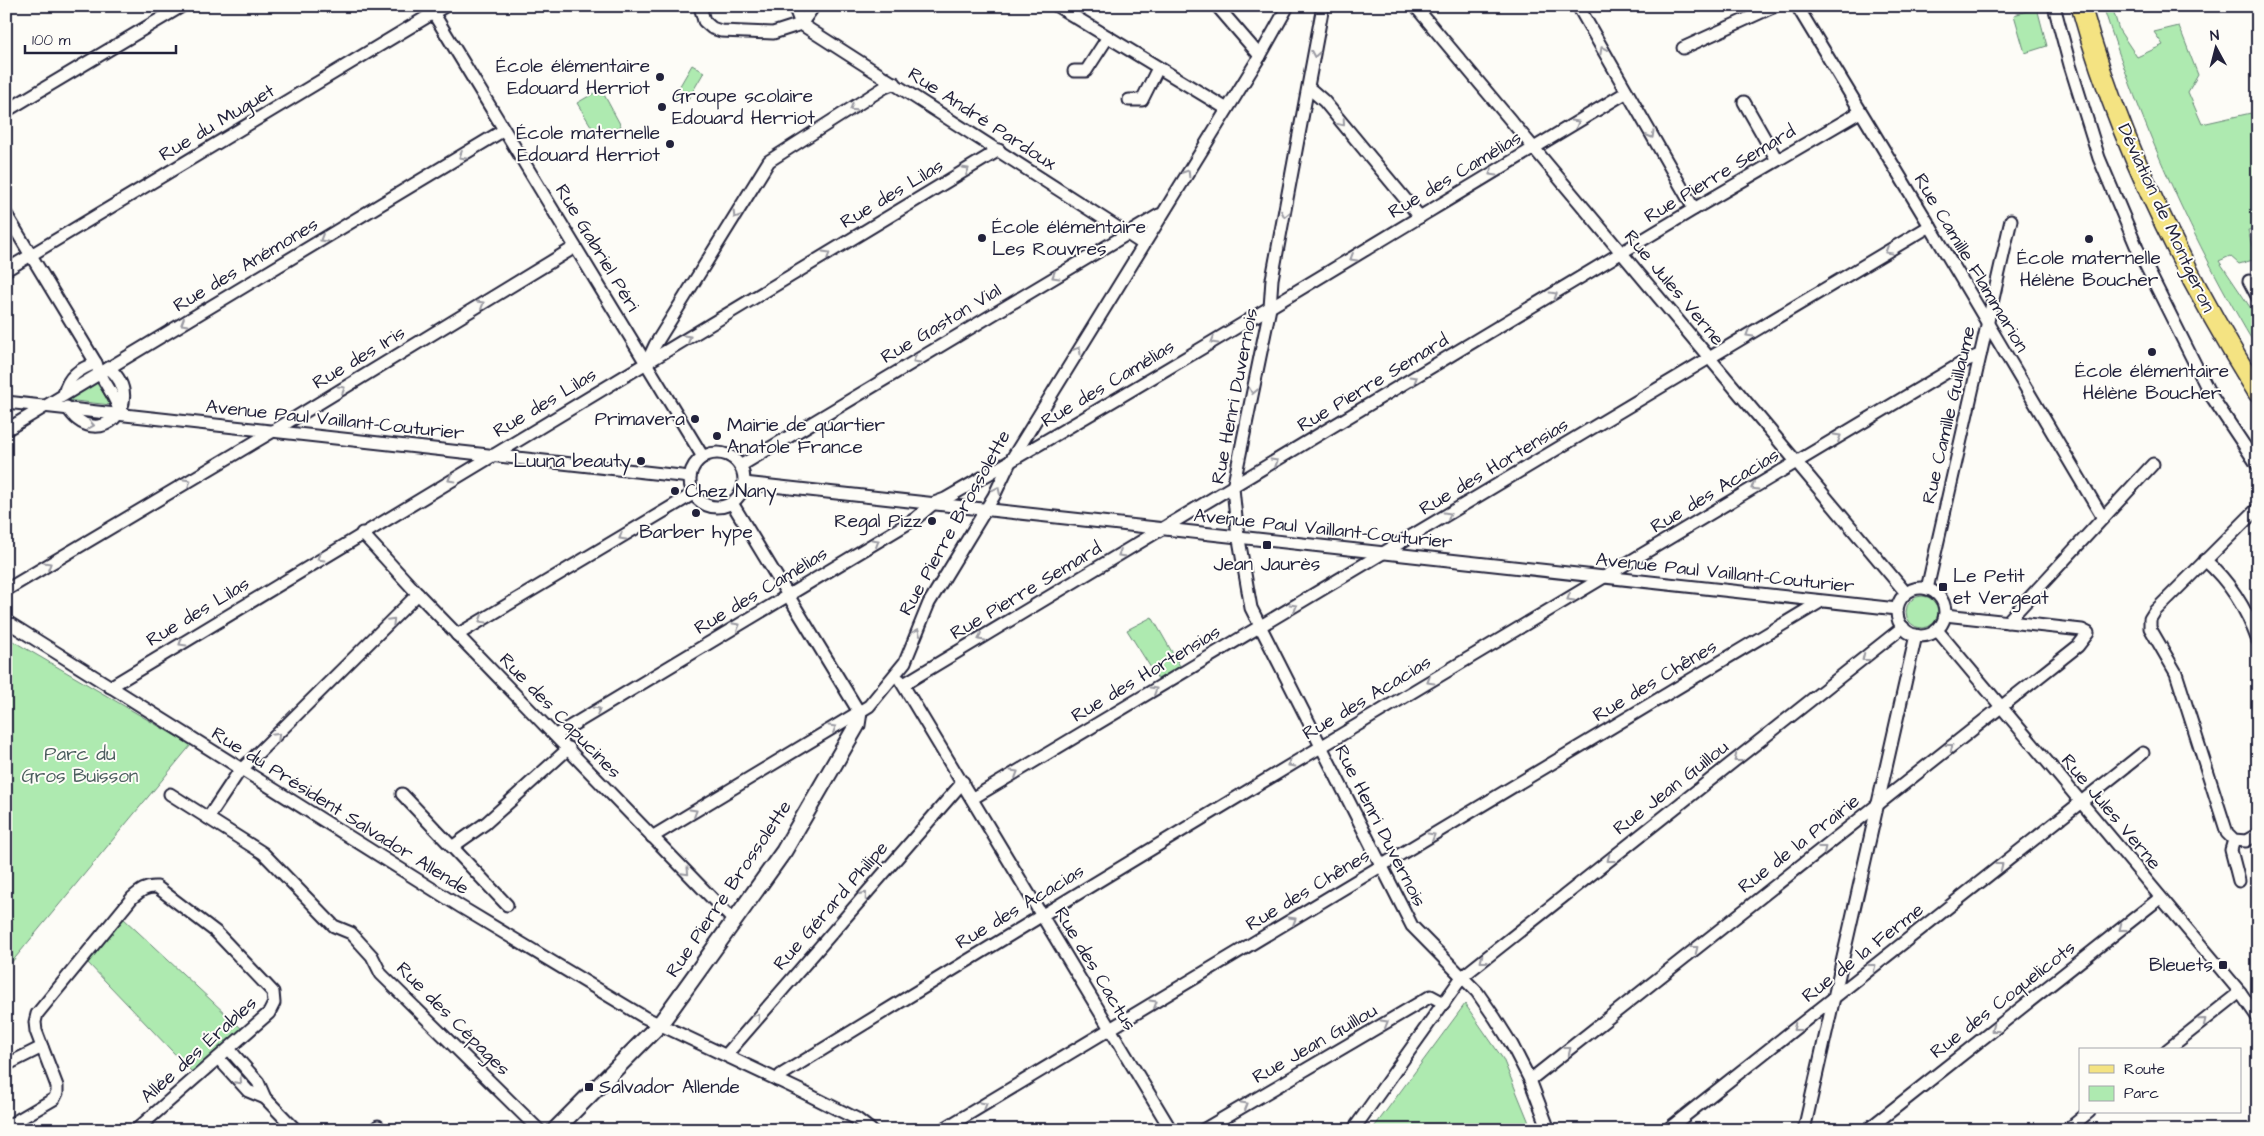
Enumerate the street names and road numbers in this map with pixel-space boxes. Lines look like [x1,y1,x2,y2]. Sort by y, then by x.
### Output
street label: Rue André Pardoux [902,61,1062,177]
street label: Rue du Muguet [154,78,281,169]
street label: Rue Pierre Semard [1639,118,1801,230]
street label: Déviation de Montgeron [2109,119,2222,317]
street label: Rue des Camélias [1383,124,1527,226]
street label: Rue des Lilas [835,152,949,236]
street label: Rue Camille Flammarion [1907,168,2035,358]
street label: Rue Gabriel Péri [548,179,646,317]
street label: Rue des Anémones [168,211,324,319]
street label: Rue Jules Verne [1617,224,1731,352]
street label: Rue Gaston Vial [876,277,1006,371]
street label: Rue Henri Duvernois [1205,306,1265,486]
street label: Rue des Iris [307,320,411,396]
street label: Rue Camille Guillaume [1915,323,1983,507]
street label: Rue Pierre Semard [1292,327,1454,439]
street label: Rue des Camélias [1036,333,1180,435]
street label: Rue des Lilas [488,361,602,445]
street label: Avenue Paul Vaillant-Couturier [204,393,466,447]
street label: Rue des Hortensias [1414,412,1574,522]
street label: Rue Pierre Brossolette [893,425,1017,621]
street label: Rue des Acacias [1645,442,1785,540]
street label: Avenue Paul Vaillant-Couturier [1192,502,1454,556]
street label: Rue Pierre Semard [945,535,1107,647]
street label: Rue des Camélias [689,540,833,642]
street label: Avenue Paul Vaillant-Couturier [1594,546,1856,600]
street label: Rue des Lilas [141,570,255,654]
street label: Rue des Hortensias [1066,619,1226,729]
street label: Rue des Chênes [1588,633,1722,729]
street label: Rue des Capucines [493,647,627,785]
street label: Rue des Acacias [1297,649,1437,747]
street label: Rue du Président Salvador Allende [206,720,474,902]
street label: Rue Jean Guillou [1607,734,1735,842]
street label: Rue Henri Duvernois [1327,740,1433,912]
street label: Rue Jules Verne [2054,748,2168,876]
street label: Rue de la Prairie [1732,788,1866,900]
street label: Rue Pierre Brossolette [659,795,799,983]
street label: Rue Gérard Philipe [767,835,895,977]
street label: Rue des Chênes [1241,842,1375,938]
street label: Rue des Acacias [950,858,1090,956]
street label: Rue de la Ferme [1796,897,1930,1009]
street label: Rue des Cactus [1047,902,1143,1036]
street label: Rue des Coquelicots [1925,935,2081,1065]
street label: Rue des Cépages [389,956,516,1083]
street label: Allée des Érables [135,990,263,1110]
street label: Rue Jean Guillou [1248,997,1383,1091]

